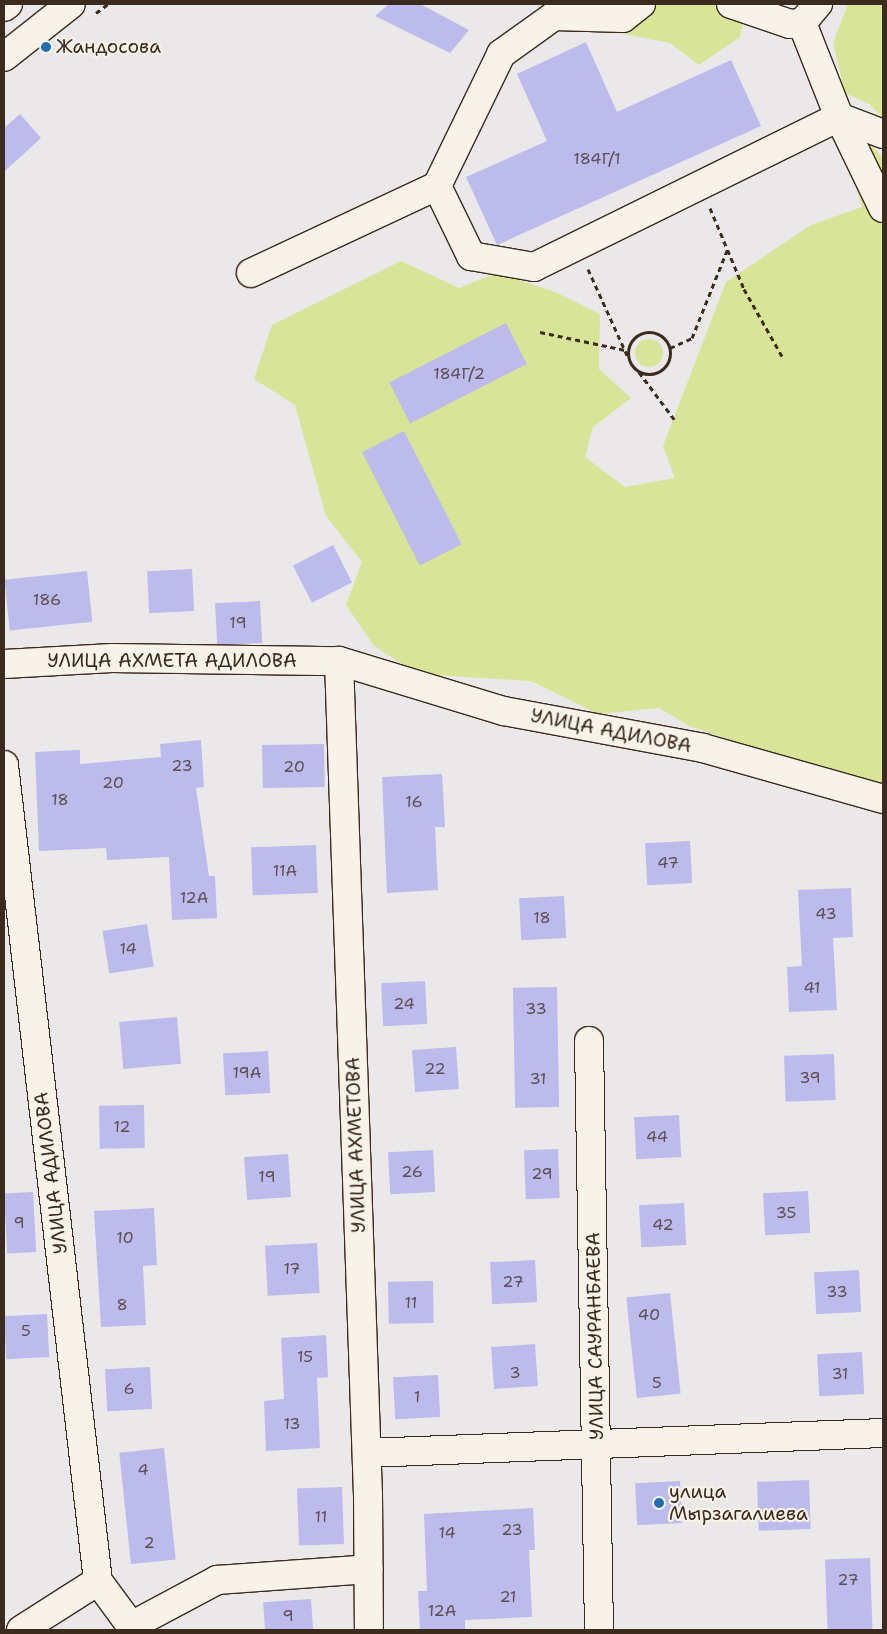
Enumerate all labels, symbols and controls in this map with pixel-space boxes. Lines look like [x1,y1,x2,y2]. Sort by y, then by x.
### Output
place label: Жандосова [56,36,161,58]
marker: Жандосова [40,41,52,53]
house number: 184Г/1 [573,149,621,169]
house number: 184Г/2 [433,364,485,384]
house number: 186 [33,590,61,610]
house number: 19 [229,613,247,633]
street label: УЛИЦА АХМЕТА АДИЛОВА [47,650,297,672]
street label: УЛИЦА АДИЛОВА [529,704,693,758]
house number: 23 [171,756,193,776]
house number: 20 [283,757,305,777]
house number: 20 [102,773,124,793]
house number: 18 [51,790,69,810]
house number: 16 [405,792,423,812]
house number: 47 [657,853,679,873]
house number: 11А [273,861,297,881]
house number: 12А [180,888,208,908]
house number: 43 [815,904,837,924]
house number: 18 [533,908,551,928]
house number: 14 [119,939,137,959]
house number: 41 [803,978,821,998]
house number: 24 [393,994,415,1014]
house number: 33 [525,999,547,1019]
street label: УЛИЦА АХМЕТОВА [342,1057,370,1233]
house number: 22 [424,1059,446,1079]
house number: 19А [233,1063,261,1083]
house number: 39 [799,1068,821,1088]
house number: 31 [529,1069,547,1089]
street label: УЛИЦА АДИЛОВА [30,1091,72,1255]
house number: 12 [113,1117,131,1137]
house number: 44 [646,1127,668,1147]
house number: 26 [401,1162,423,1182]
house number: 29 [531,1164,553,1184]
house number: 19 [258,1167,276,1187]
house number: 35 [776,1203,796,1223]
house number: 9 [13,1213,25,1233]
house number: 42 [652,1215,674,1235]
house number: 10 [116,1228,134,1248]
street label: УЛИЦА САУРАНБАЕВА [582,1232,608,1440]
house number: 17 [283,1259,301,1279]
house number: 27 [502,1272,524,1292]
house number: 33 [826,1282,848,1302]
house number: 11 [405,1293,417,1313]
house number: 8 [116,1295,128,1315]
house number: 40 [638,1305,660,1325]
house number: 5 [21,1321,31,1341]
house number: 15 [297,1347,313,1367]
house number: 3 [509,1363,521,1383]
house number: 31 [831,1364,849,1384]
house number: 5 [652,1373,662,1393]
house number: 6 [123,1379,135,1399]
house number: 1 [414,1387,420,1407]
house number: 13 [283,1414,301,1434]
house number: 4 [137,1460,149,1480]
place label: улица Мырзагалиева [669,1481,808,1525]
marker: улица Мырзагалиева [653,1497,665,1509]
house number: 11 [315,1507,327,1527]
house number: 23 [501,1520,523,1540]
house number: 14 [438,1523,456,1543]
house number: 2 [143,1533,155,1553]
house number: 27 [837,1570,859,1590]
house number: 21 [499,1587,517,1607]
house number: 12А [428,1601,456,1621]
house number: 9 [282,1606,294,1626]

